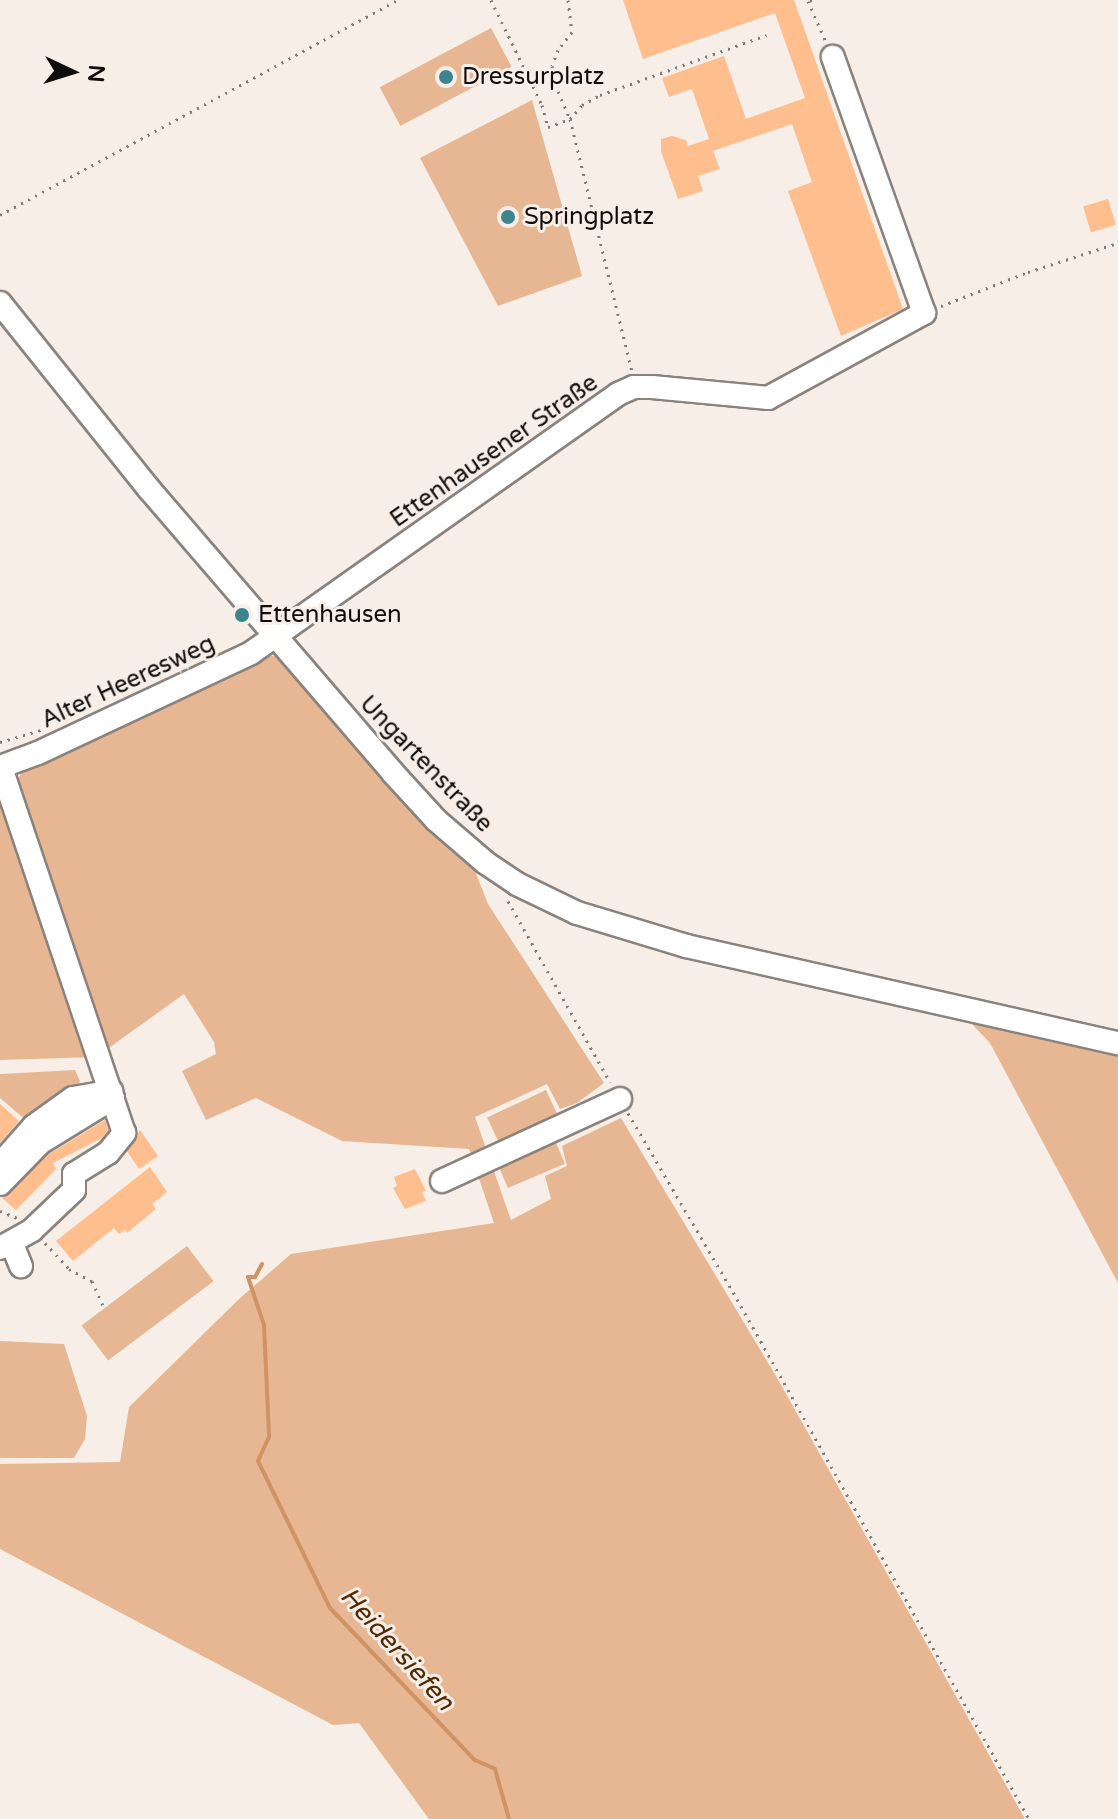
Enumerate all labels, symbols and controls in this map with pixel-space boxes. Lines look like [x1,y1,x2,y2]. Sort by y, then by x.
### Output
north arrow [32,32,112,112]
place label: Dressurplatz [462,63,605,91]
text: N [82,64,110,83]
marker: Dressurplatz [437,68,455,86]
place label: Springplatz [524,203,654,231]
marker: Springplatz [499,208,517,226]
street label: Ettenhausener Straße [385,368,603,534]
place label: Ettenhausen [258,601,402,629]
marker: Ettenhausen [233,606,251,624]
street label: Alter Heeresweg [37,629,219,735]
street label: Ungartenstraße [354,690,498,838]
water label: Heidersiefen [334,1581,460,1717]

